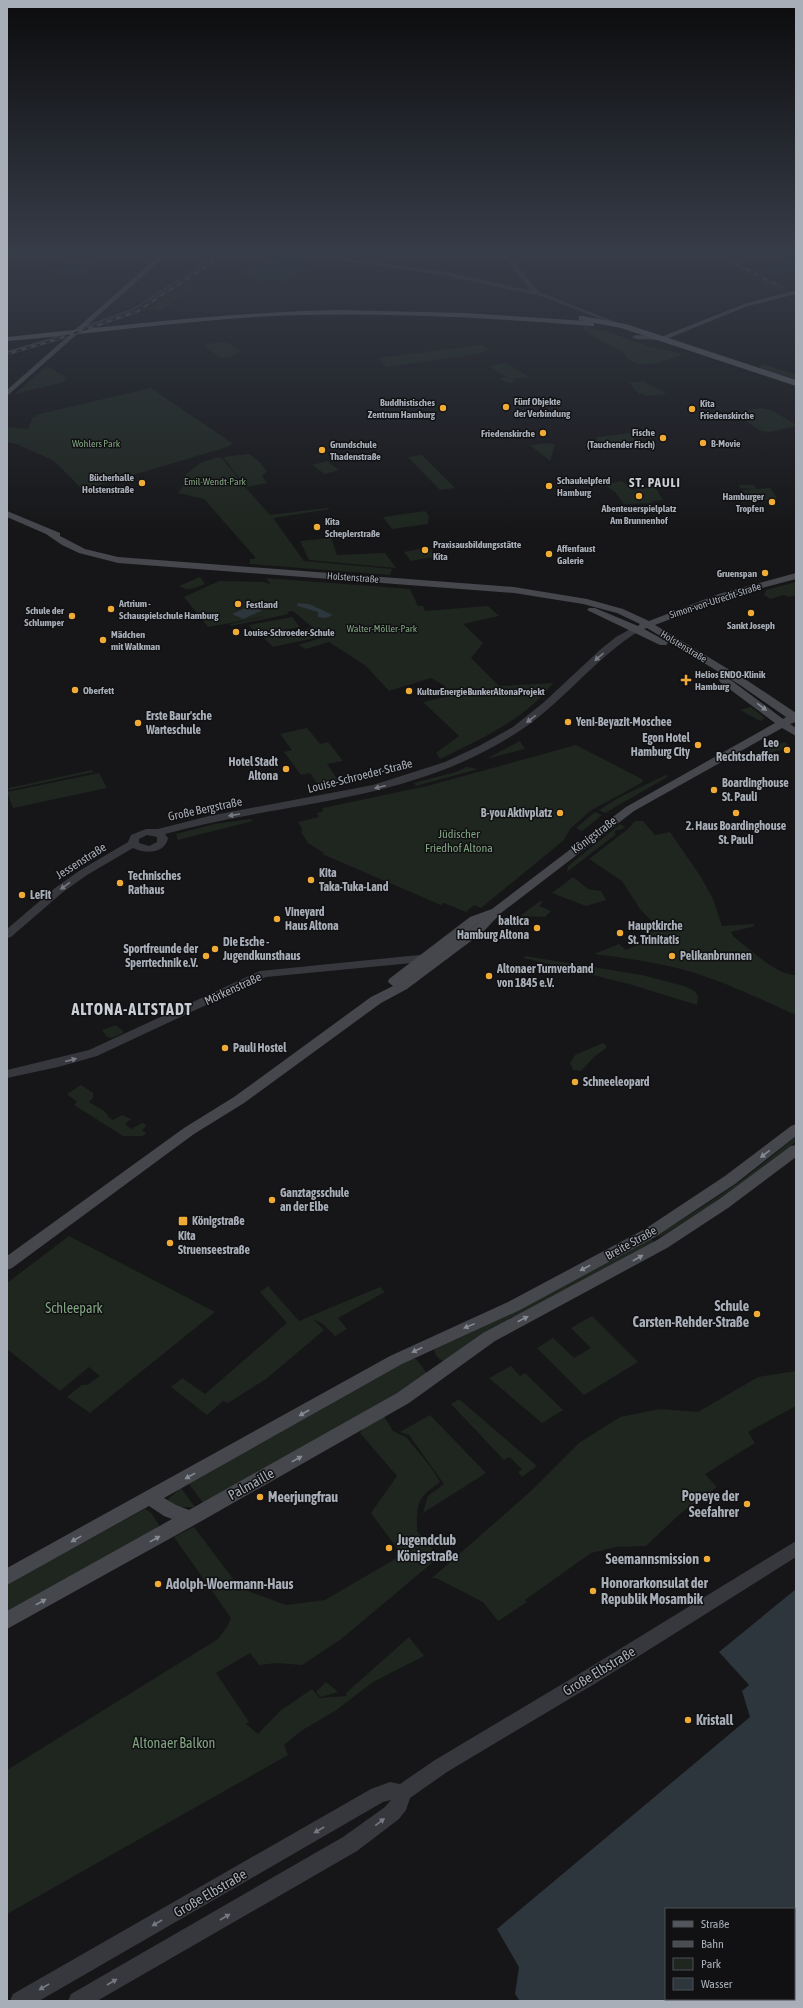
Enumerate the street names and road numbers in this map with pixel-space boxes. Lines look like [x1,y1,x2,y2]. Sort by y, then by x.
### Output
street label: Holstenstraße [327,570,380,585]
street label: Simon-von-Utrecht-Straße [668,580,763,620]
street label: Holstenstraße [659,628,709,665]
street label: Louise-Schroeder-Straße [306,756,414,796]
street label: Große Bergstraße [167,794,243,824]
street label: Königstraße [569,814,619,856]
street label: Jessenstraße [53,840,109,882]
street label: Mörkenstraße [202,970,264,1008]
street label: Breite Straße [603,1223,659,1263]
street label: Palmaille [225,1465,277,1503]
street label: Große Elbstraße [560,1643,638,1699]
street label: Große Elbstraße [171,1866,249,1920]

